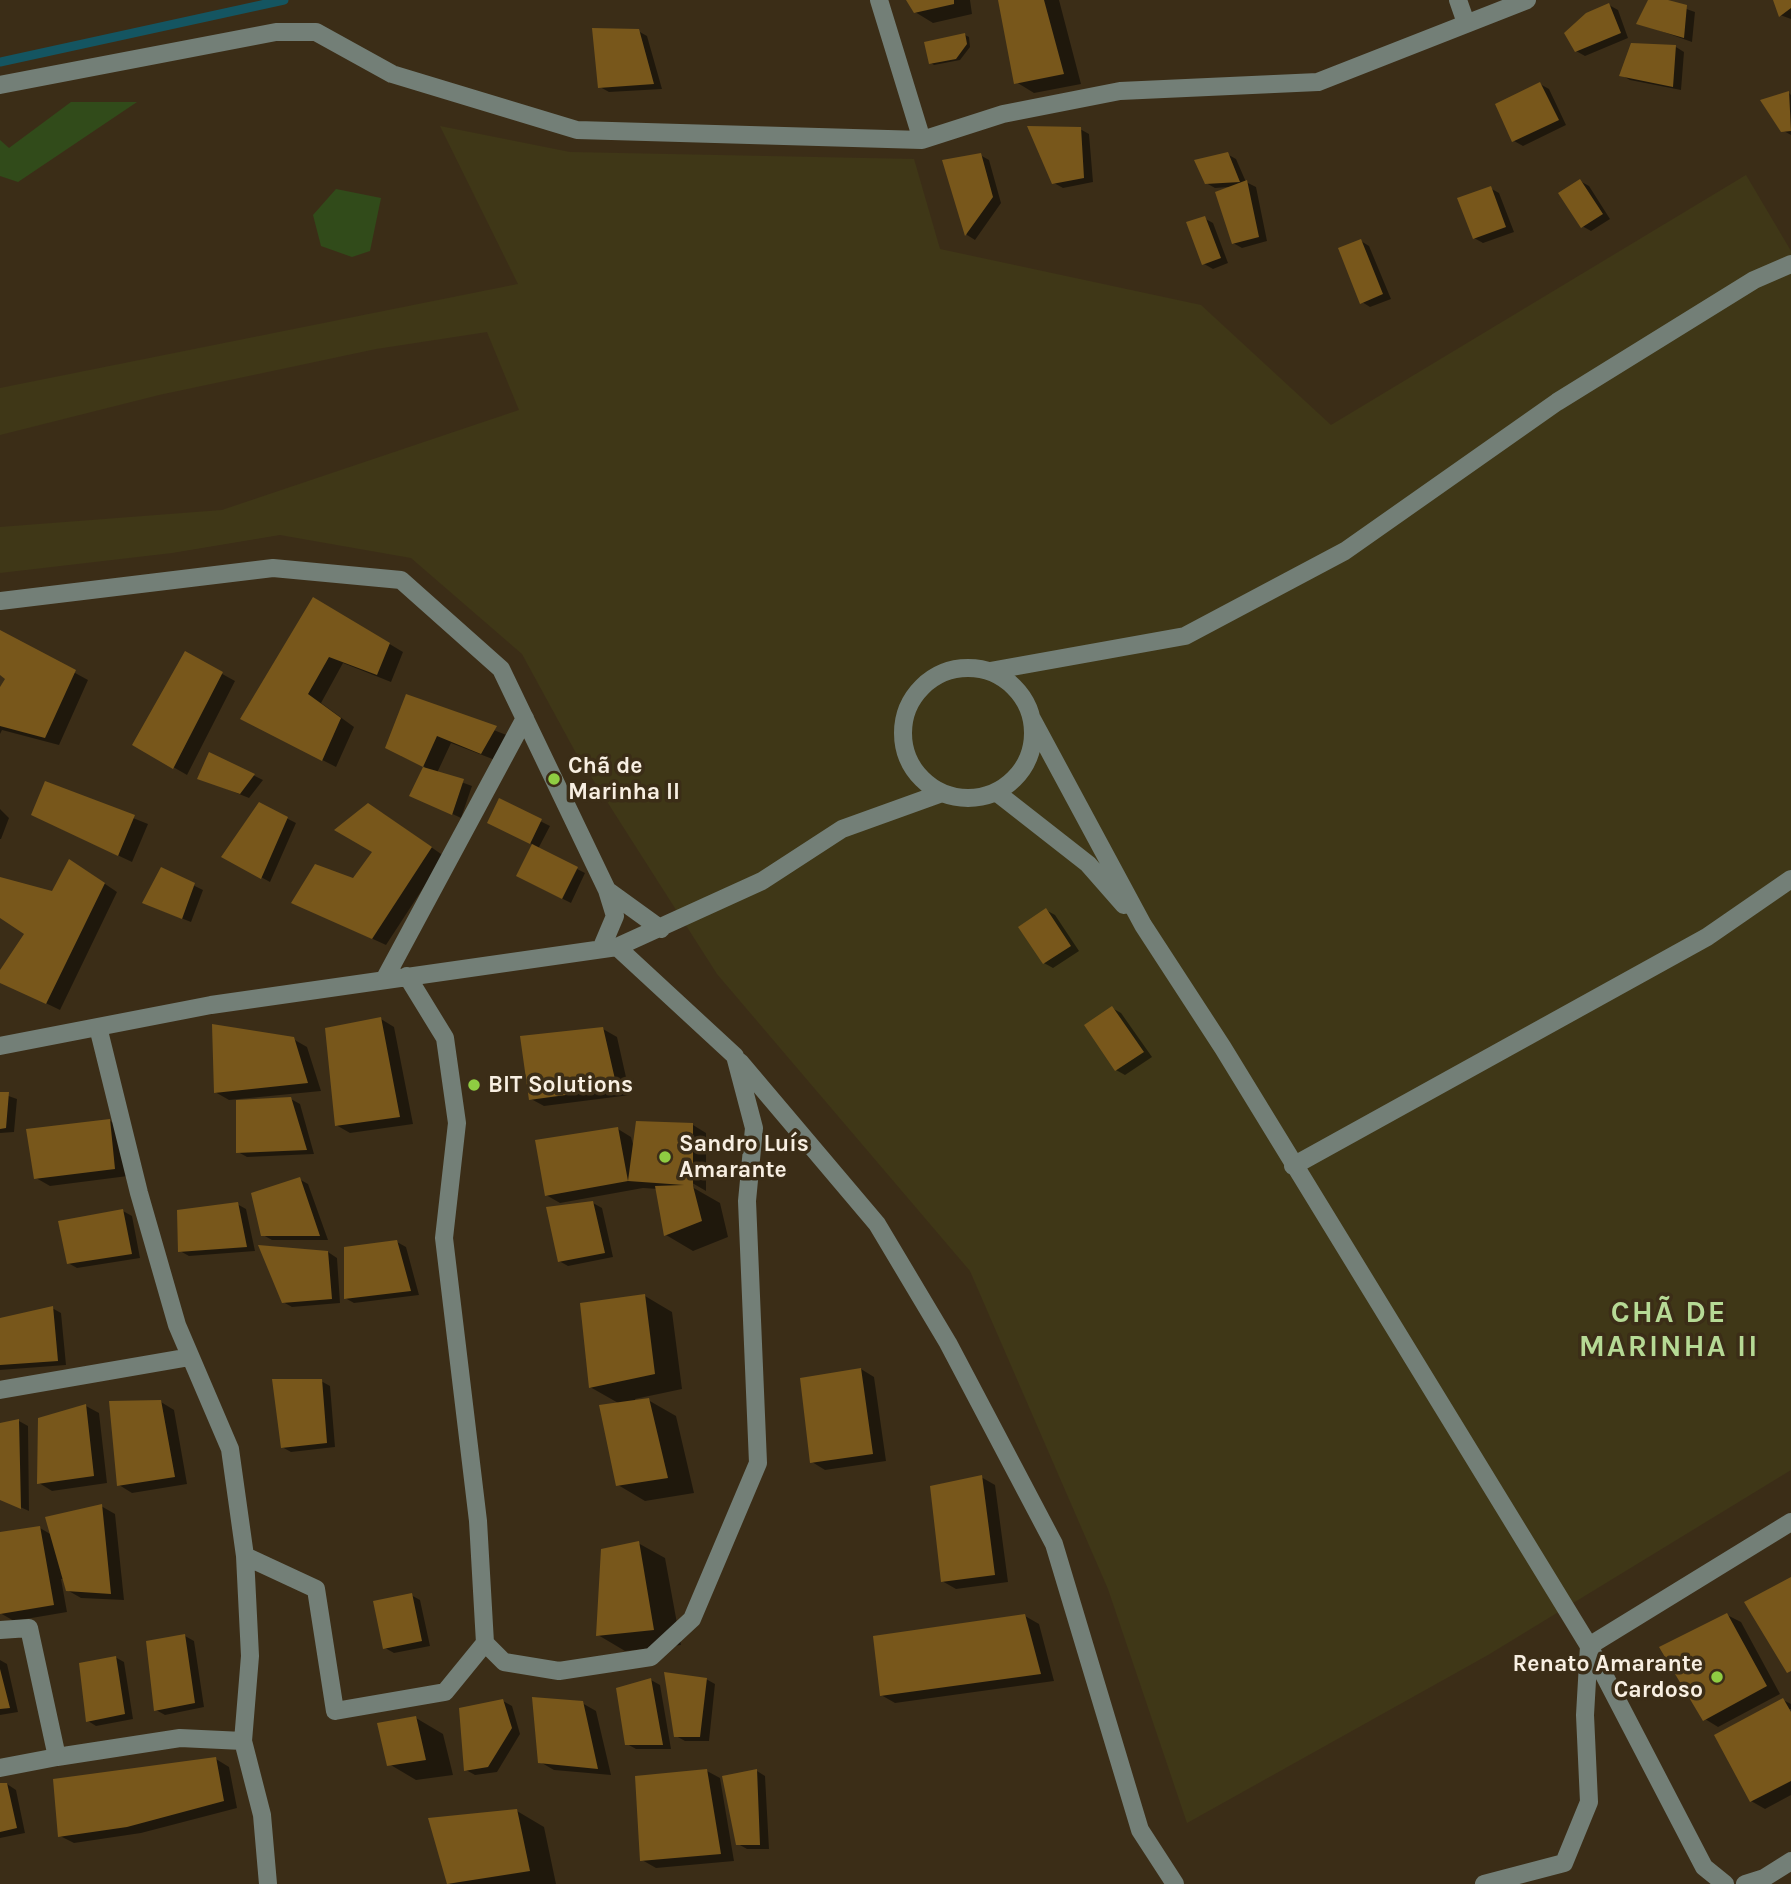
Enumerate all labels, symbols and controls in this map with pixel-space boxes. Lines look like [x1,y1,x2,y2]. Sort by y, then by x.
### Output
place label: Chã de Marinha II [568,752,680,806]
marker: Chã de Marinha II [546,771,562,787]
place label: BIT Solutions [488,1071,633,1099]
marker: BIT Solutions [466,1077,482,1093]
place label: Sandro Luís Amarante [679,1130,809,1184]
marker: Sandro Luís Amarante [657,1149,673,1165]
district label: CHÃ DE MARINHA II [1580,1295,1758,1366]
place label: Renato Amarante Cardoso [1513,1650,1703,1704]
marker: Renato Amarante Cardoso [1709,1669,1725,1685]

